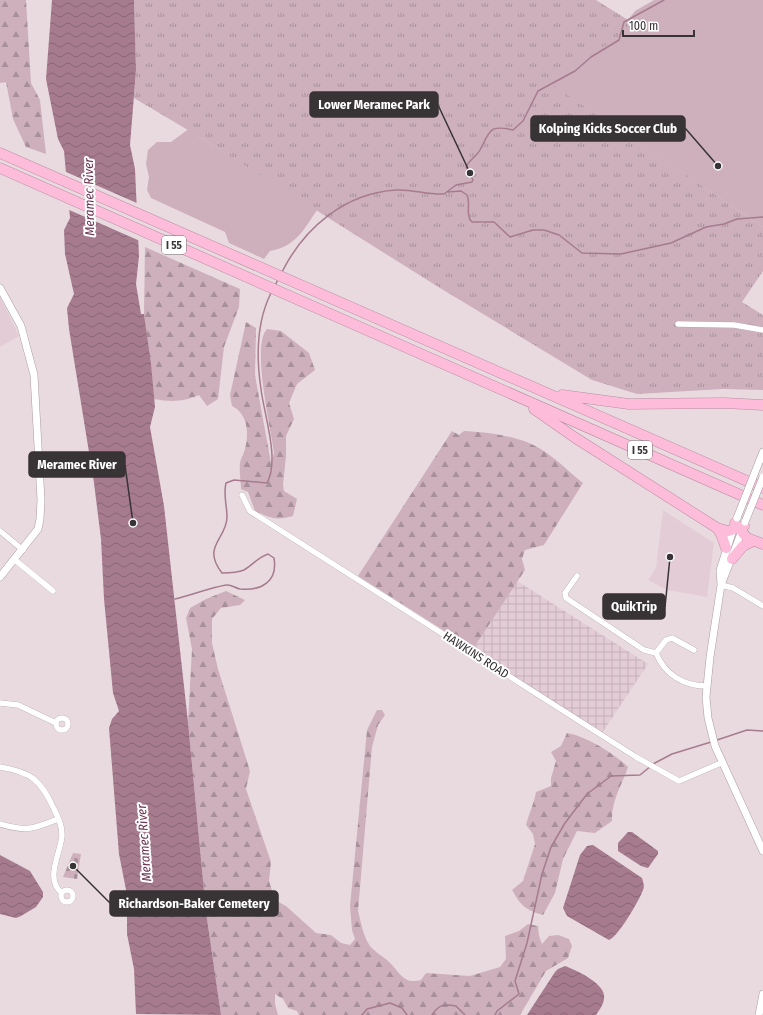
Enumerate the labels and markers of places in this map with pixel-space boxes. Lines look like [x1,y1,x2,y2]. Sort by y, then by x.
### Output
callout: Lower Meramec Park [310,92,438,117]
callout: Kolping Kicks Soccer Club [531,116,685,141]
callout: Meramec River [29,452,125,477]
callout: QuikTrip [603,594,665,619]
callout: Richardson-Baker Cemetery [110,891,278,916]

